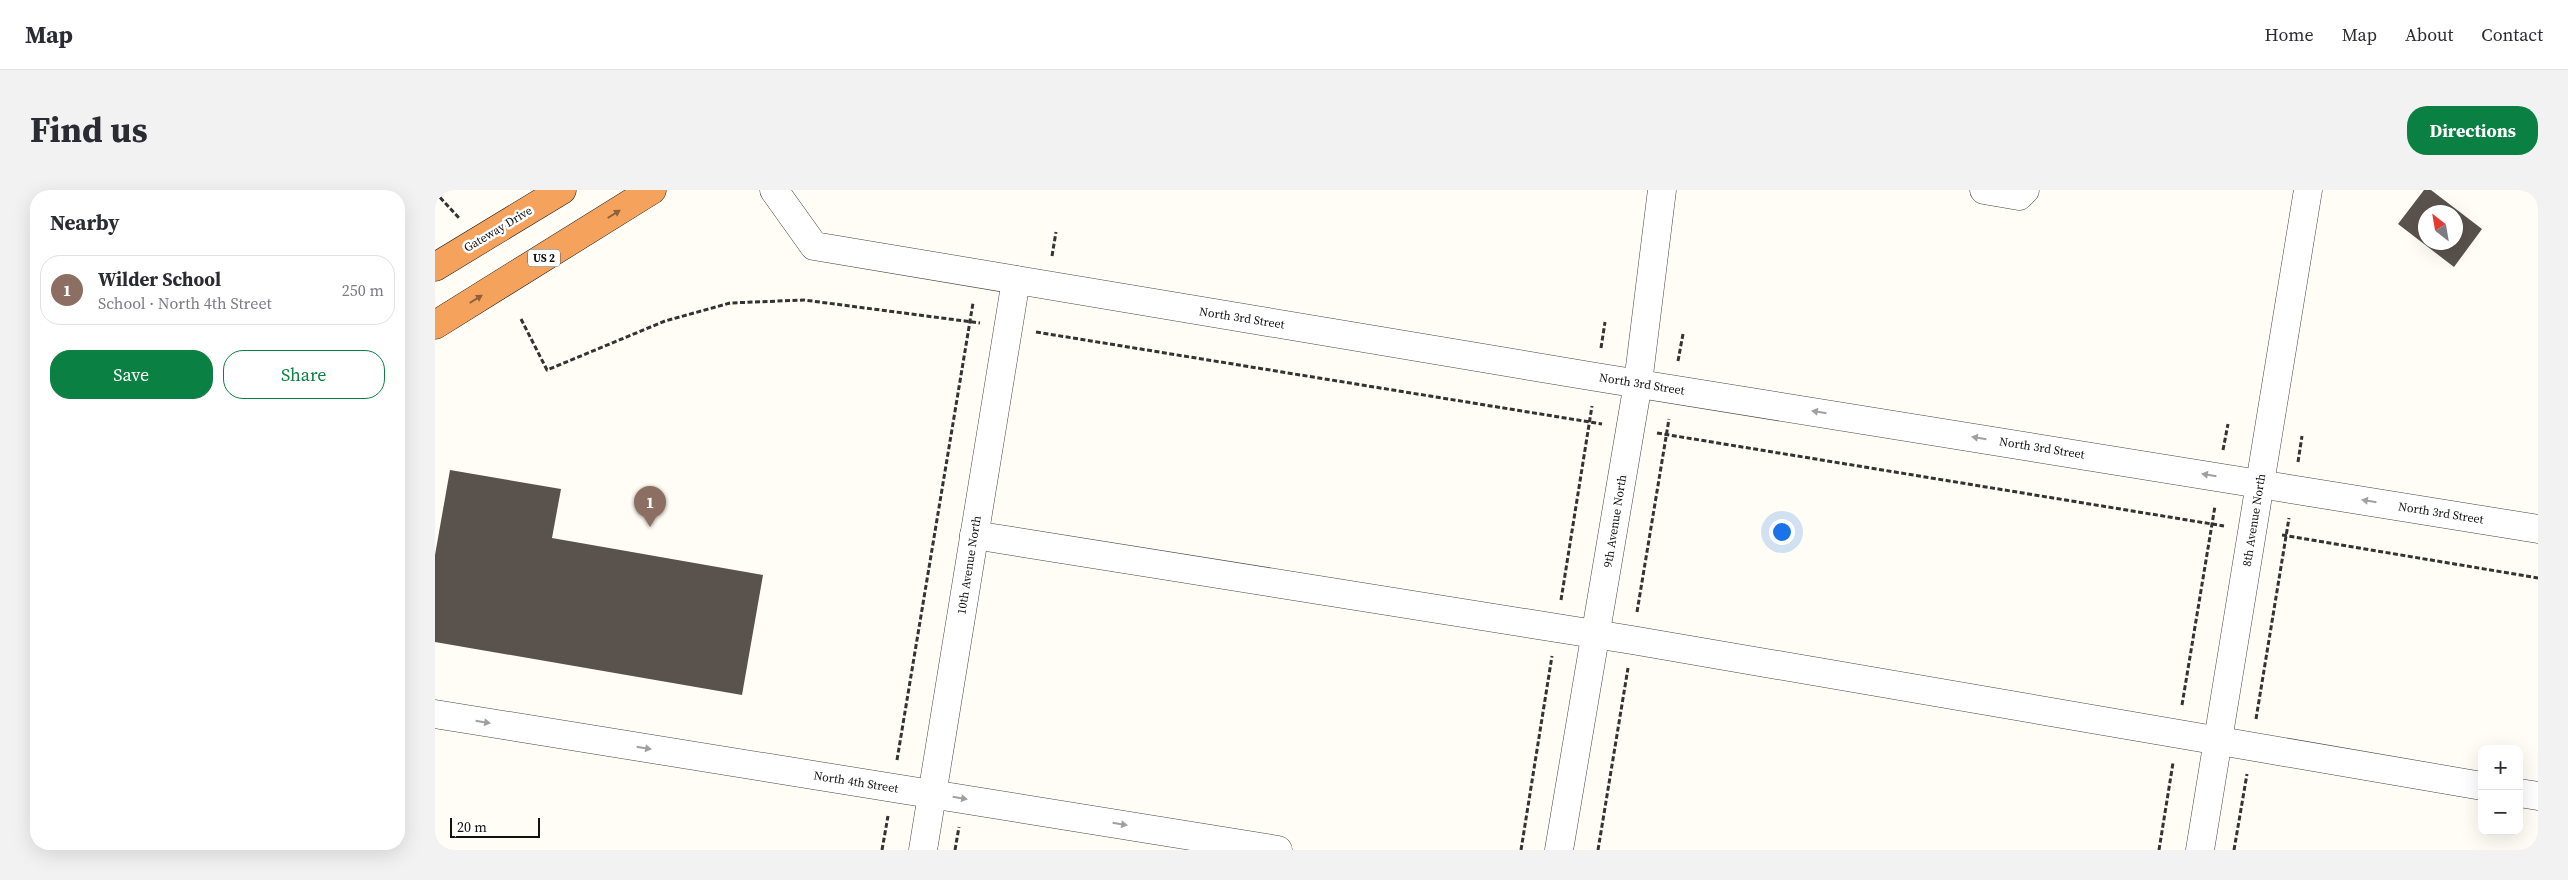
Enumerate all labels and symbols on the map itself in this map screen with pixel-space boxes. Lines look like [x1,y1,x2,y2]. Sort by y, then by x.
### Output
street label: Gateway Drive [461,202,535,256]
north arrow [2418,205,2463,250]
one-way arrow [608,209,621,218]
road number: US 2 [528,249,560,266]
one-way arrow [470,295,483,304]
street label: North 3rd Street [1198,303,1286,333]
street label: North 3rd Street [1598,369,1686,399]
one-way arrow [1810,408,1826,416]
street label: North 3rd Street [1998,433,2086,463]
one-way arrow [1971,434,1987,442]
one-way arrow [2200,470,2216,478]
street label: 8th Avenue North [2239,472,2269,568]
street label: 9th Avenue North [1600,473,1630,569]
pin: 1 [634,486,666,527]
one-way arrow [2361,496,2377,504]
street label: North 3rd Street [2397,498,2485,528]
street label: 10th Avenue North [953,514,985,616]
your location [1769,519,1795,545]
one-way arrow [475,718,491,726]
one-way arrow [636,744,652,752]
street label: North 4th Street [813,767,900,797]
one-way arrow [952,795,968,803]
scale bar [450,815,540,838]
one-way arrow [1112,821,1128,829]

